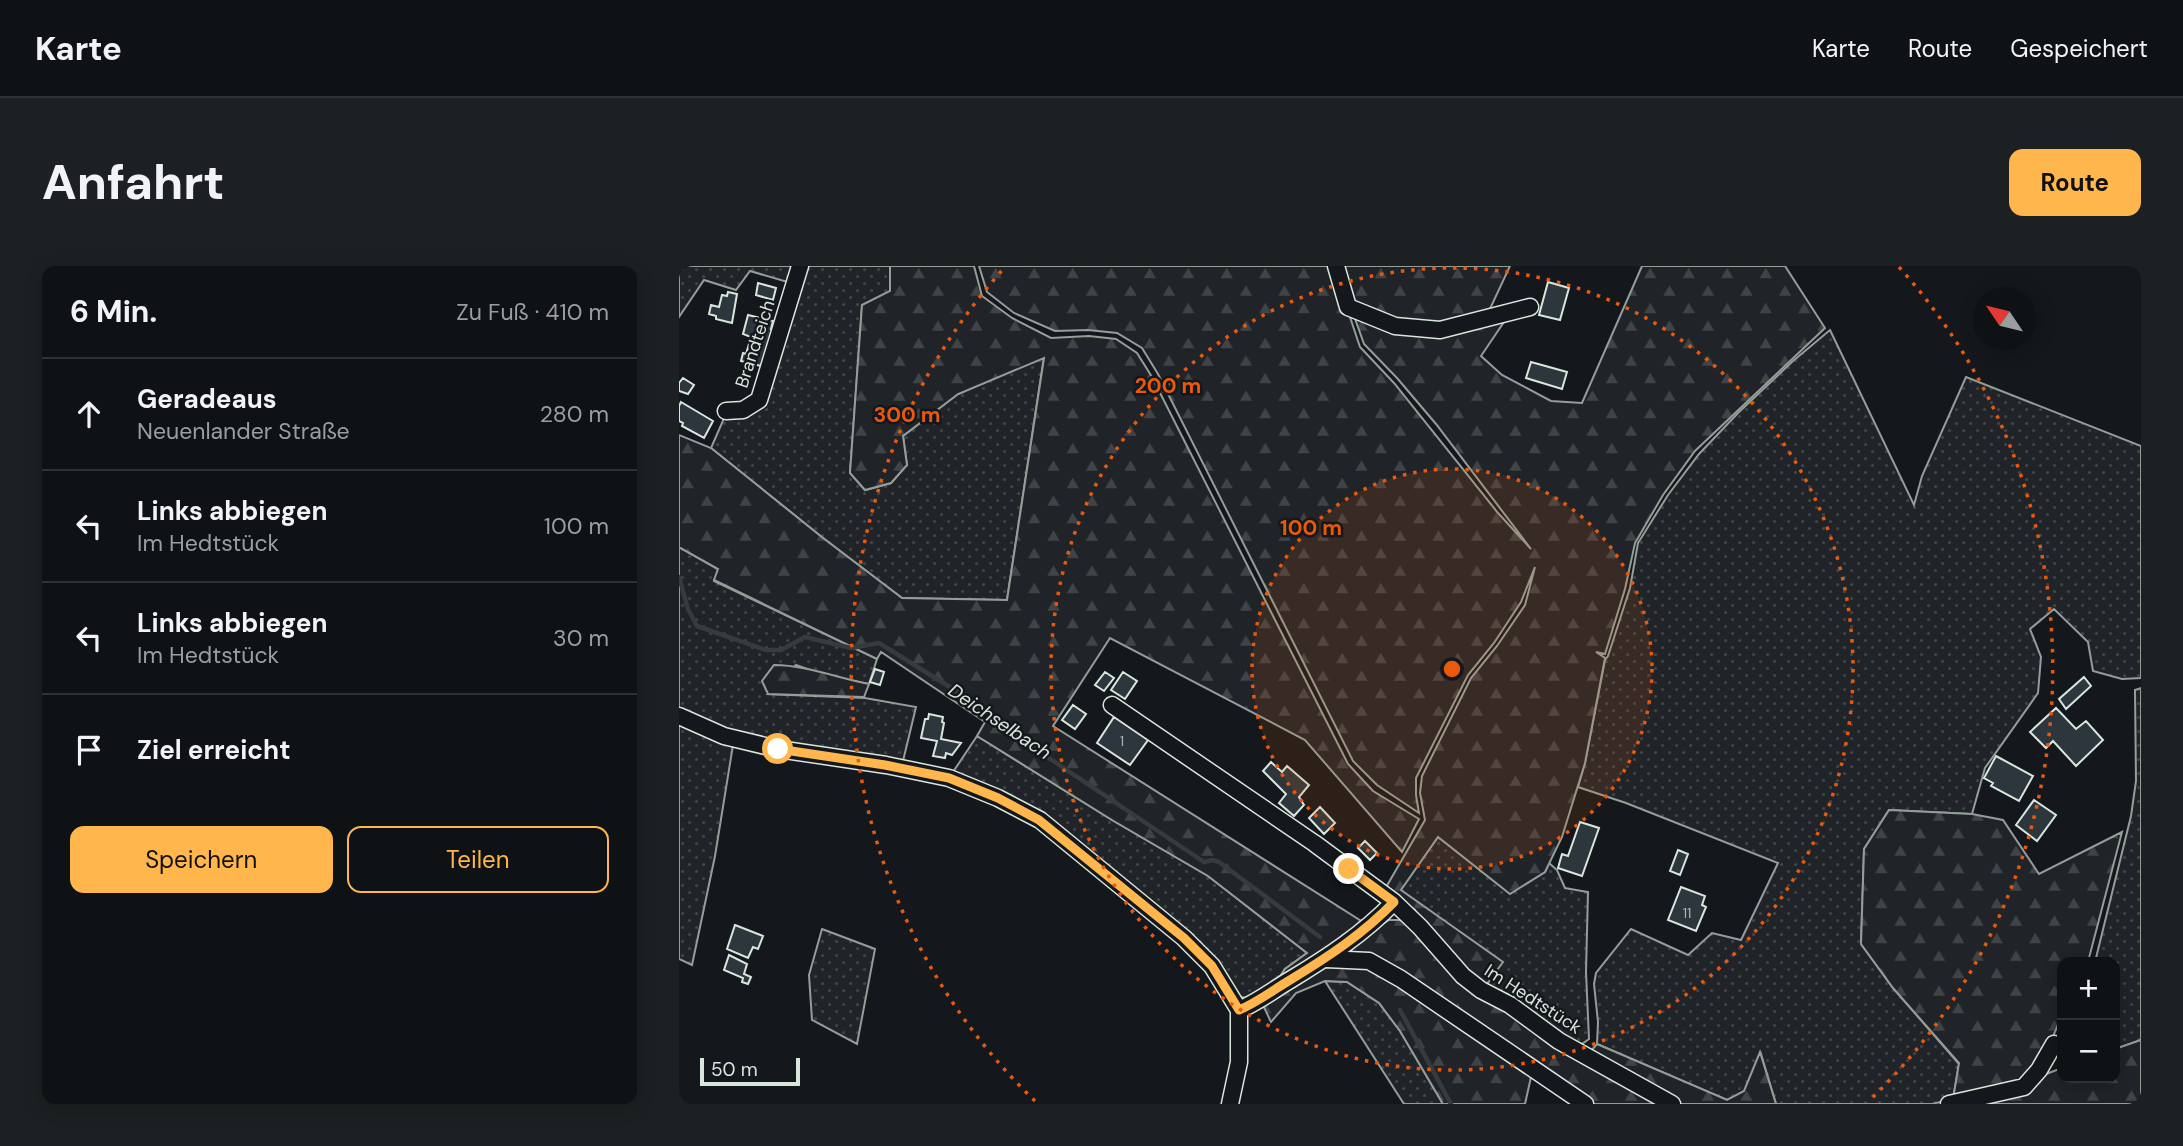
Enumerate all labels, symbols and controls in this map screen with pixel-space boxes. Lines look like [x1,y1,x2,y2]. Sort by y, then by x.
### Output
text: Karte [35,27,122,70]
text: Karte [1812,33,1870,64]
text: Route [1908,33,1972,64]
text: Gespeichert [2010,33,2148,64]
button: Route [2009,149,2141,216]
text: Anfahrt [42,150,224,214]
north arrow [1973,287,2036,350]
text: 6 Min. [70,292,157,331]
text: Zu Fuß · 410 m [456,297,609,327]
street label: Brandteich [730,297,780,391]
text: 200 m [1135,372,1201,400]
text: Geradeaus [137,382,277,416]
icon: ahead [70,395,108,433]
text: 280 m [540,399,609,429]
text: 300 m [874,401,940,429]
text: Neuenlander Straße [137,416,350,446]
text: Links abbiegen [137,494,327,528]
icon: left [70,507,108,545]
text: 100 m [544,511,609,541]
text: 100 m [1280,514,1342,542]
text: Im Hedtstück [137,528,279,558]
text: Links abbiegen [137,606,327,640]
icon: left [70,619,108,657]
text: 30 m [553,623,609,653]
text: Im Hedtstück [137,640,279,670]
centre of rings [1440,657,1464,681]
water label: Deichselbach [943,678,1056,765]
icon: arrive [70,731,108,769]
house number: 1 [1120,732,1124,750]
text: Ziel erreicht [137,733,290,767]
route start [762,733,793,764]
button: Speichern [70,826,333,893]
button: Teilen [347,826,609,893]
route end [1333,853,1364,884]
house number: 11 [1683,904,1691,922]
map controls [2057,957,2120,1083]
button: + [2057,957,2120,1020]
street label: Im Hedtstück [1480,959,1586,1039]
button: − [2057,1020,2120,1083]
scale bar [700,1055,800,1087]
text: 50 m [711,1057,758,1082]

